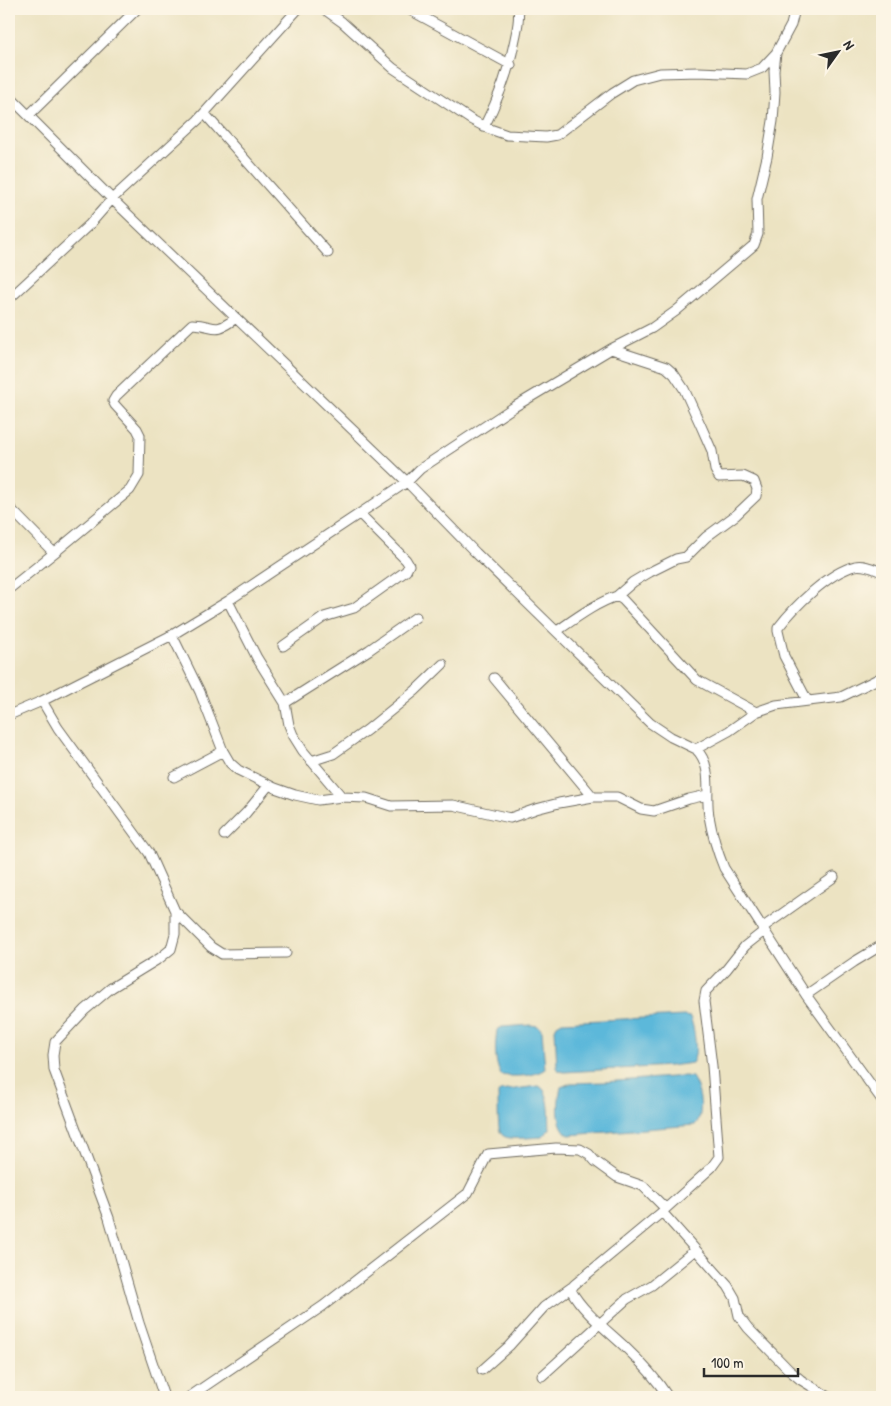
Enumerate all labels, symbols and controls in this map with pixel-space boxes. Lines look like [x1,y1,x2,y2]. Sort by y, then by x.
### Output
north arrow [814,28,864,78]
text: N [839,36,860,53]
scale bar [704,1346,797,1378]
text: 100 m [711,1352,744,1373]

